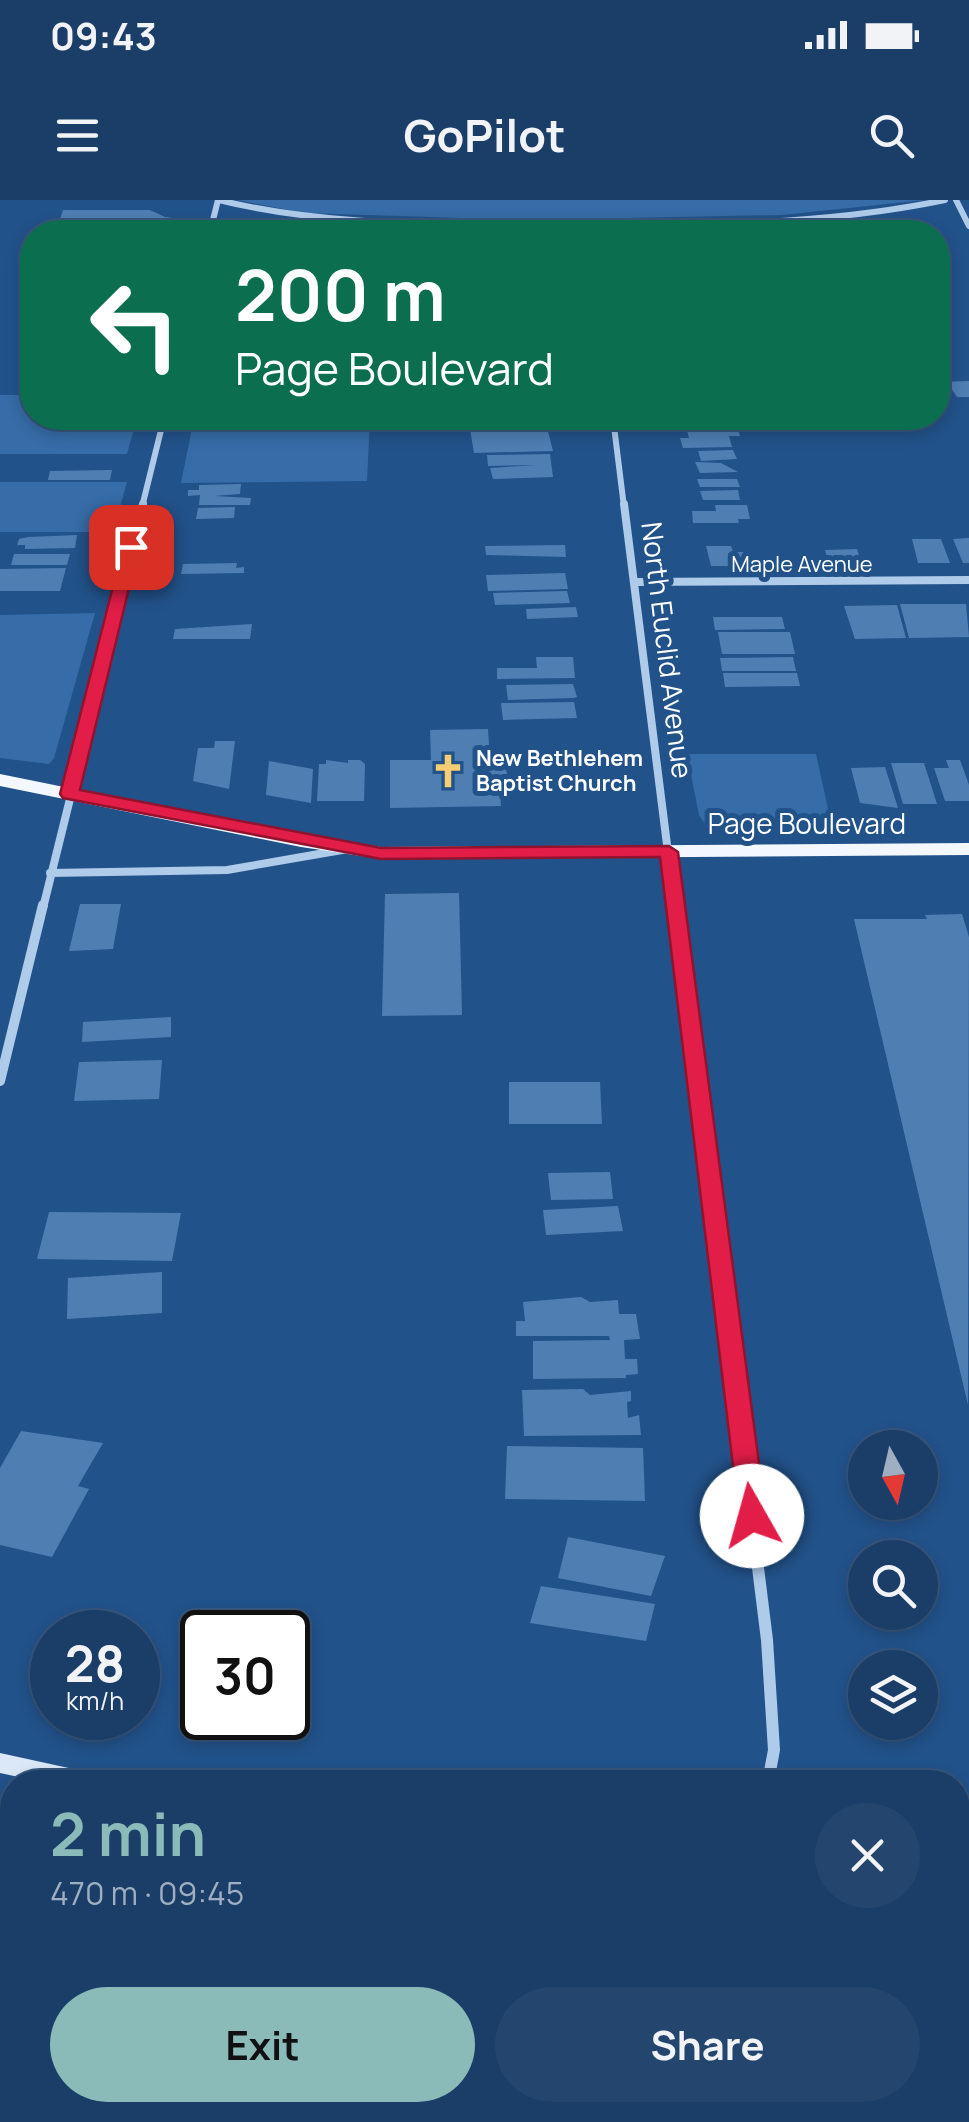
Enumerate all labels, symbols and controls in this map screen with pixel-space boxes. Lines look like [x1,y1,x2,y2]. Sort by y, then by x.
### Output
text: 09:43 [50,9,157,61]
text: GoPilot [403,104,566,166]
icon: menu [50,108,105,163]
icon: search [864,108,919,163]
text: 200 m [235,246,446,342]
icon: left [70,260,200,390]
text: Page Boulevard [235,337,554,399]
pin [89,505,174,590]
icon: arrive [104,520,159,575]
street label: North Euclid Avenue [633,520,703,780]
street label: Maple Avenue [731,549,873,579]
place label: New Bethlehem Baptist Church [476,743,643,798]
church icon: New Bethlehem Baptist Church [429,752,467,790]
street label: Page Boulevard [708,804,906,842]
north arrow [848,1430,938,1520]
map controls [848,1430,938,1740]
position arrow [700,1464,804,1568]
button: search [848,1540,938,1630]
speed limit sign: 30 [180,1610,310,1740]
text: 28 [65,1629,125,1697]
button: layers [848,1650,938,1740]
text: km/h [66,1683,124,1718]
text: 2 min [50,1792,206,1874]
button: close [815,1803,920,1908]
text: 470 m · 09:45 [50,1871,244,1915]
button: Exit [50,1987,475,2102]
button: Share [495,1987,920,2102]

